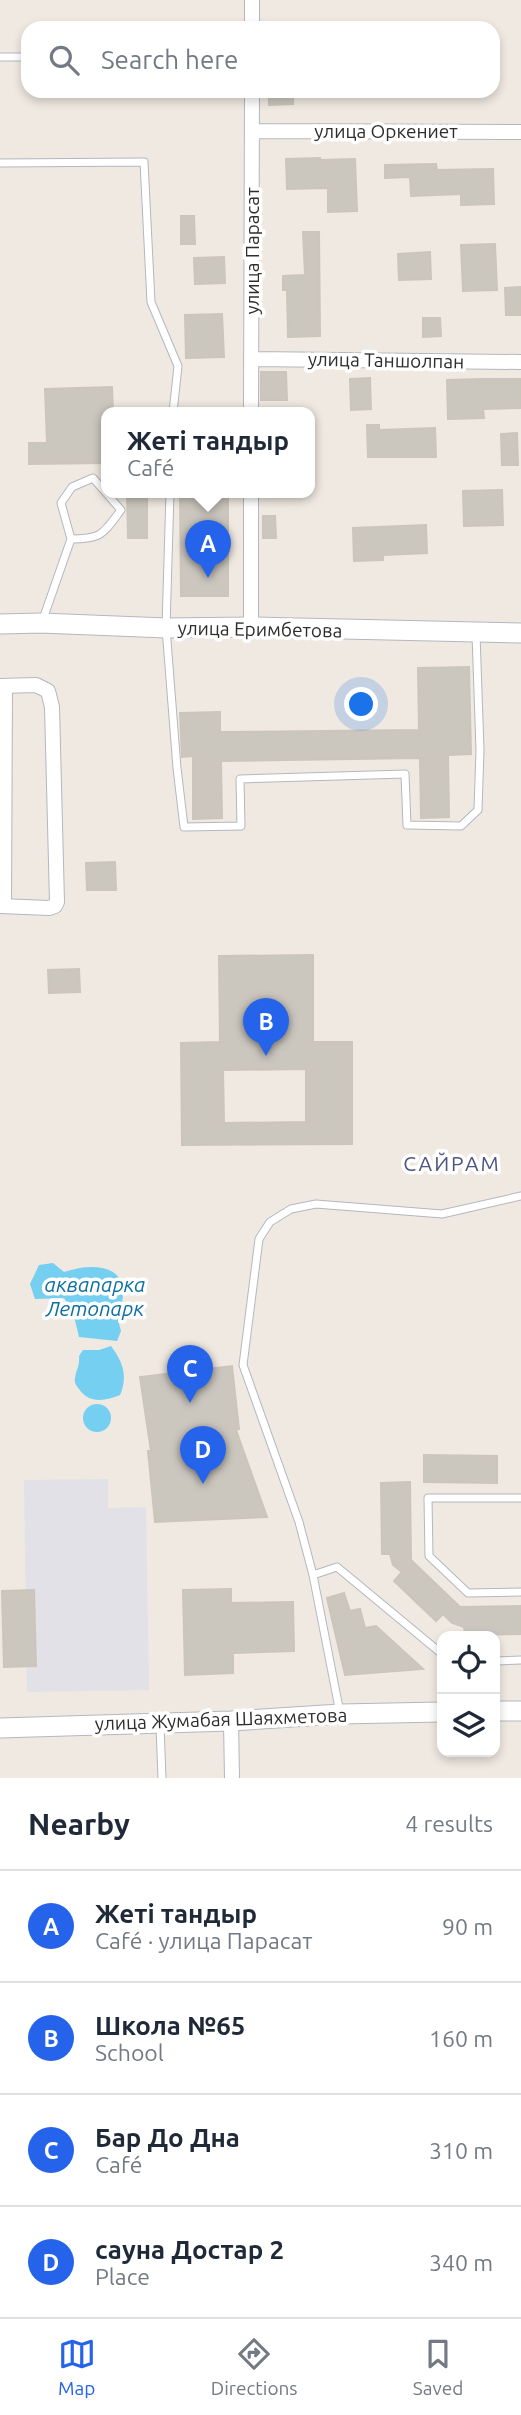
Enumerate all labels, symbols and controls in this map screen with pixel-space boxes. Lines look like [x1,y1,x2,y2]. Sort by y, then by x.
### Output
search box [21,21,500,98]
icon: search [45,41,83,79]
text: Search here [101,45,238,74]
street label: улица Оркениет [314,120,458,142]
street label: улица Парасат [241,187,263,315]
street label: улица Таншолпан [308,348,464,372]
popup [101,407,315,498]
text: Жеті тандыр [127,426,289,455]
text: Café [127,455,174,480]
pin: A [185,520,231,578]
street label: улица Еримбетова [178,617,342,641]
your location [344,687,378,721]
pin: B [243,998,289,1056]
district label: САЙРАМ [403,1151,501,1175]
water label: аквапарка Летопарк [45,1272,145,1320]
pin: C [167,1345,213,1403]
pin: D [180,1426,226,1484]
map controls [437,1631,500,1757]
button: locate [437,1631,500,1694]
button: layers [437,1694,500,1757]
street label: улица Жумабая Шаяхметова [94,1704,348,1734]
text: Nearby [28,1807,130,1841]
text: 4 results [405,1811,493,1836]
text: Жеті тандыр [95,1899,257,1928]
text: A [43,1914,59,1939]
text: 90 m [442,1914,493,1939]
text: Café · улица Парасат [95,1928,313,1953]
text: Школа №65 [95,2011,245,2040]
text: B [43,2026,59,2051]
text: 160 m [429,2026,493,2051]
text: School [95,2040,164,2065]
text: Бар До Дна [95,2123,240,2152]
text: C [44,2138,58,2163]
text: 310 m [429,2138,493,2163]
text: Café [95,2152,142,2177]
text: сауна Достар 2 [95,2235,284,2264]
text: D [43,2250,59,2275]
text: 340 m [429,2250,493,2275]
text: Place [95,2264,150,2289]
tab: Map [58,2335,96,2399]
tab: Directions [211,2335,298,2399]
tab: Saved [413,2335,463,2399]

